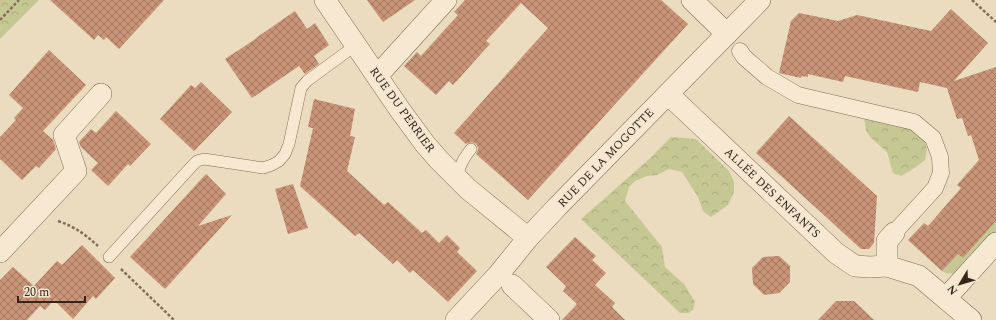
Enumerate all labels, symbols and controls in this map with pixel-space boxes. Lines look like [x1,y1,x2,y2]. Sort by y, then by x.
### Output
street label: RUE DU PERRIER [364,63,440,157]
street label: RUE DE LA MOGOTTE [553,104,659,212]
street label: ALLÉE DES ENFANTS [720,143,824,243]
north arrow [940,264,980,304]
scale bar [18,278,85,304]
text: N [943,281,962,299]
text: 20 m [24,283,49,302]

